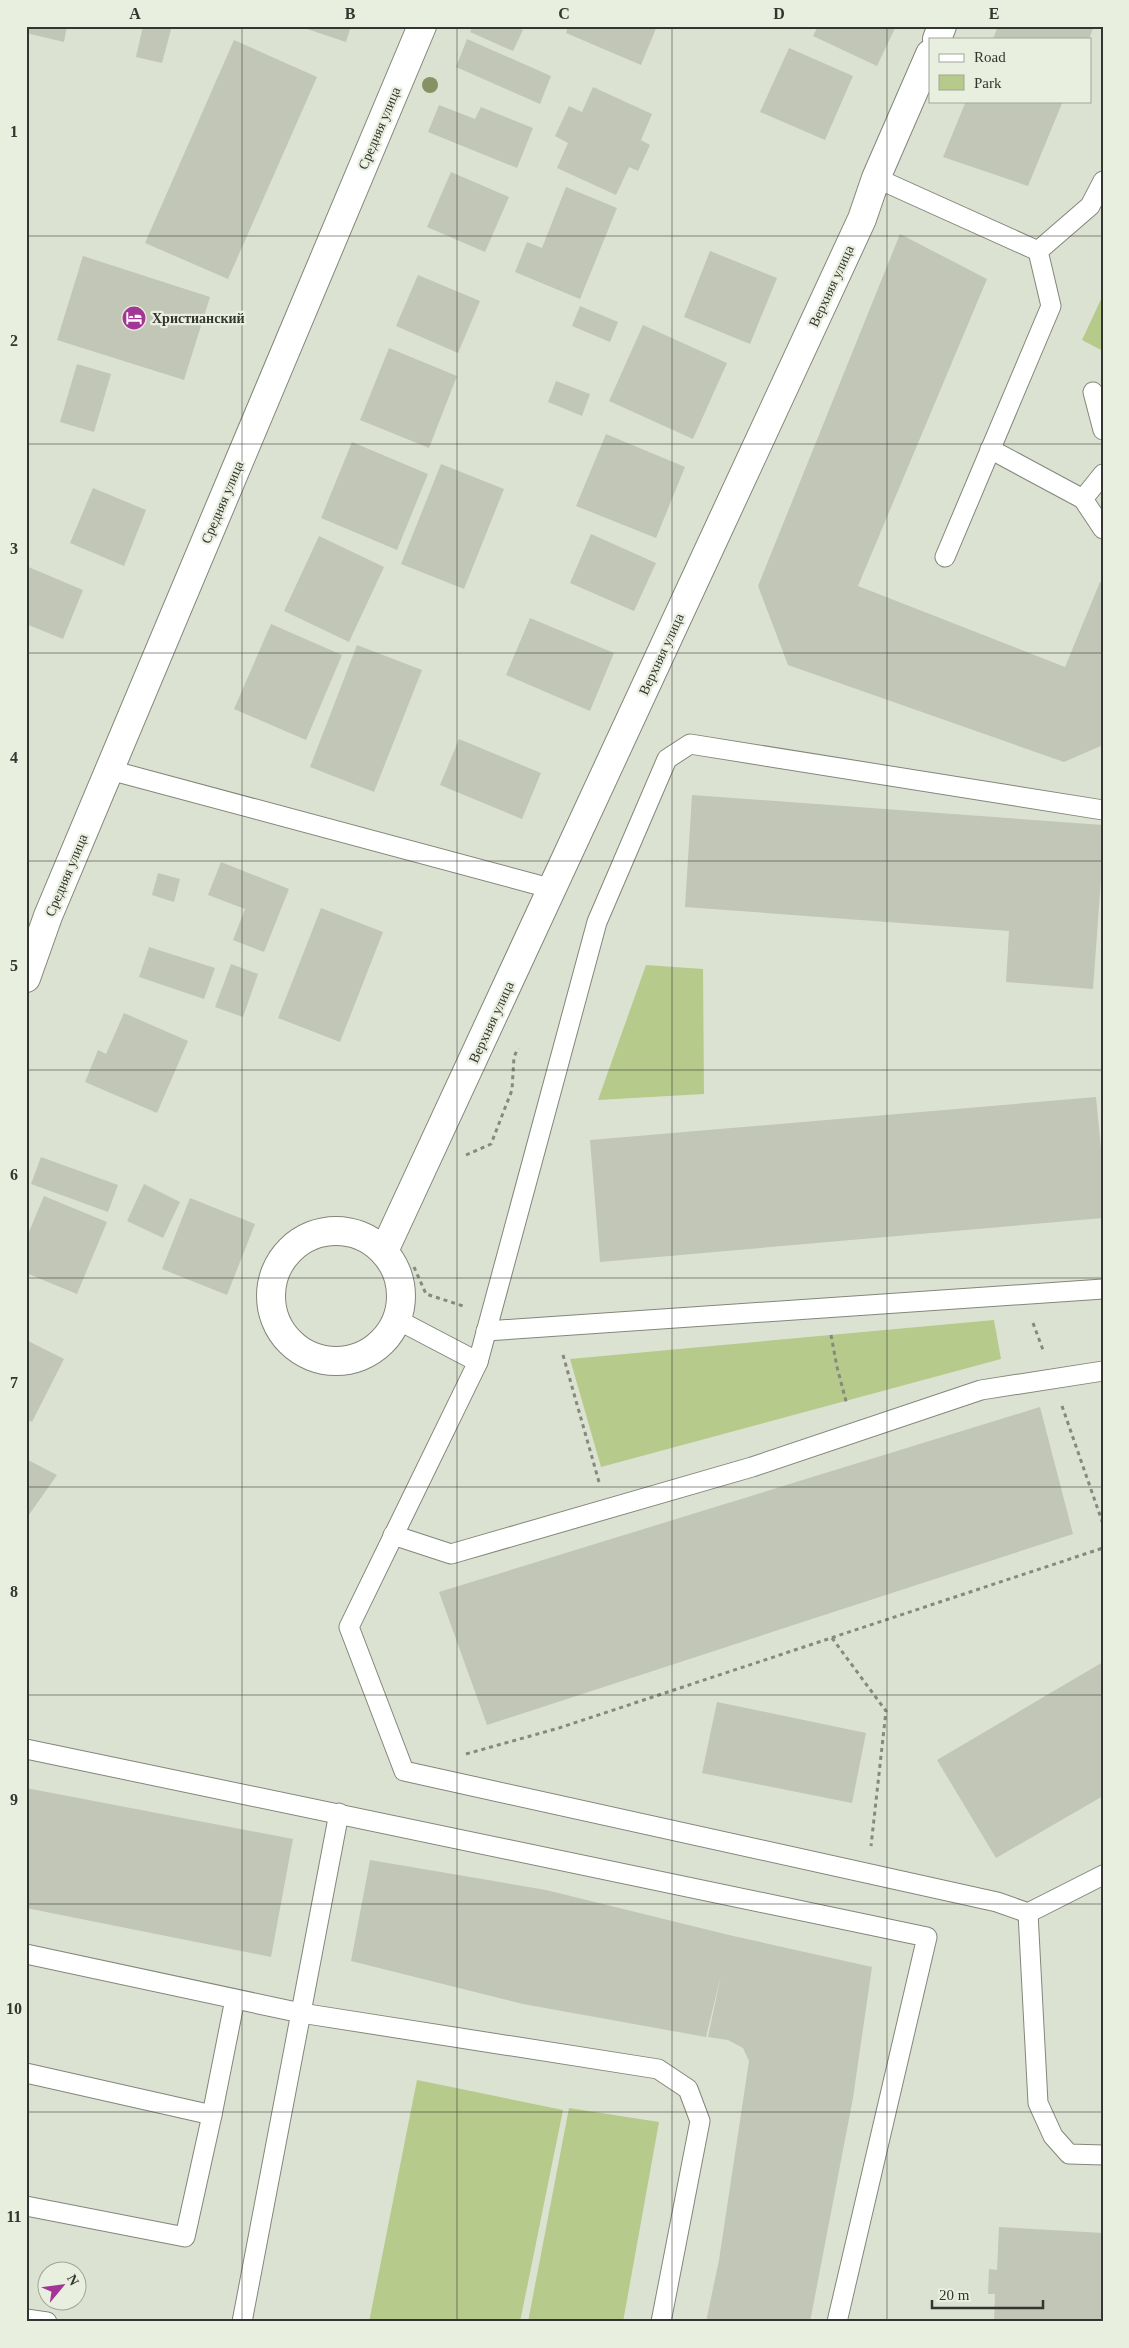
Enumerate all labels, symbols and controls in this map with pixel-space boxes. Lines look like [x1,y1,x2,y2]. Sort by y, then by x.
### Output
text: A [129,5,141,22]
text: B [345,5,356,22]
text: C [558,5,570,22]
text: D [773,5,785,22]
text: E [989,5,999,22]
legend [929,38,1092,102]
text: Road [974,49,1006,65]
text: Park [974,75,1002,91]
street label: Средняя улица [355,84,404,172]
text: 1 [10,123,18,140]
street label: Верхняя улица [806,242,857,329]
hotel icon: Христианский [121,305,147,331]
place label: Христианский [152,311,245,326]
text: 2 [10,332,18,349]
street label: Средняя улица [198,458,247,546]
text: 3 [10,540,18,557]
street label: Верхняя улица [636,610,687,697]
text: 4 [10,749,18,766]
street label: Средняя улица [42,831,91,919]
text: 5 [10,957,18,974]
street label: Верхняя улица [466,978,517,1065]
text: 6 [10,1166,18,1183]
text: 7 [10,1374,18,1391]
text: 8 [10,1583,18,1600]
text: 9 [10,1791,18,1808]
text: 10 [6,2000,22,2017]
text: 11 [6,2208,22,2225]
north arrow [38,2260,88,2310]
text: N [64,2272,82,2288]
scale bar [932,2278,1043,2310]
text: 20 m [939,2287,970,2303]

